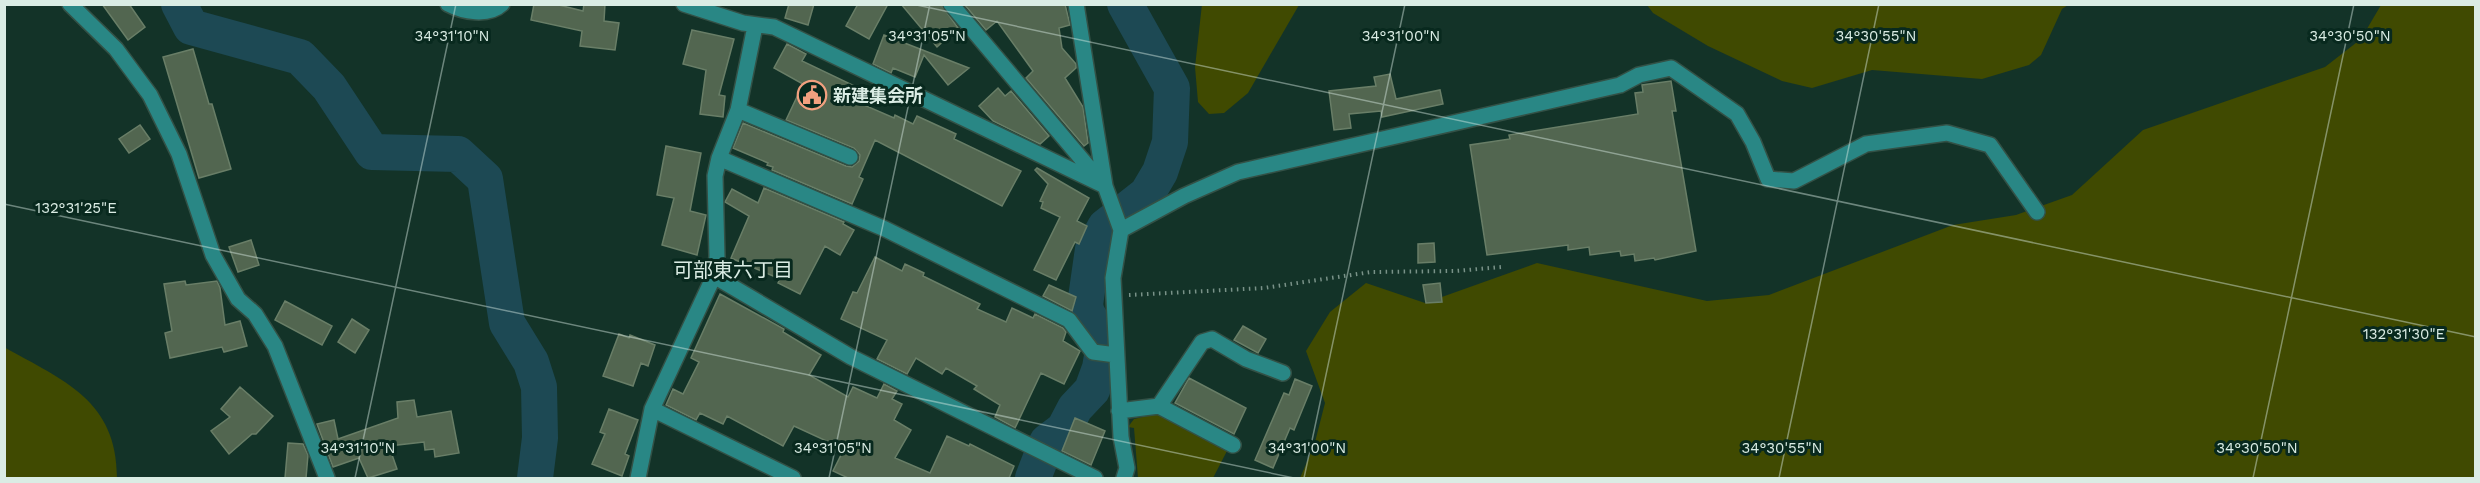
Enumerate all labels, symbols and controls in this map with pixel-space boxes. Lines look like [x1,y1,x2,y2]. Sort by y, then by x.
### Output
text: 34°31'10"N [414,27,490,45]
text: 34°31'05"N [888,27,966,45]
text: 34°31'00"N [1362,27,1440,45]
text: 34°30'55"N [1836,27,1916,45]
text: 34°30'50"N [2309,27,2391,45]
public building icon: 新建集会所 [796,79,828,111]
place label: 新建集会所 [833,85,923,106]
text: 132°31'25"E [35,199,117,217]
district label: 可部東六丁目 [673,258,793,282]
text: 132°31'30"E [2363,325,2445,343]
text: 34°31'10"N [320,439,396,457]
text: 34°31'05"N [794,439,872,457]
text: 34°31'00"N [1268,439,1346,457]
text: 34°30'55"N [1742,439,1822,457]
text: 34°30'50"N [2216,439,2298,457]

